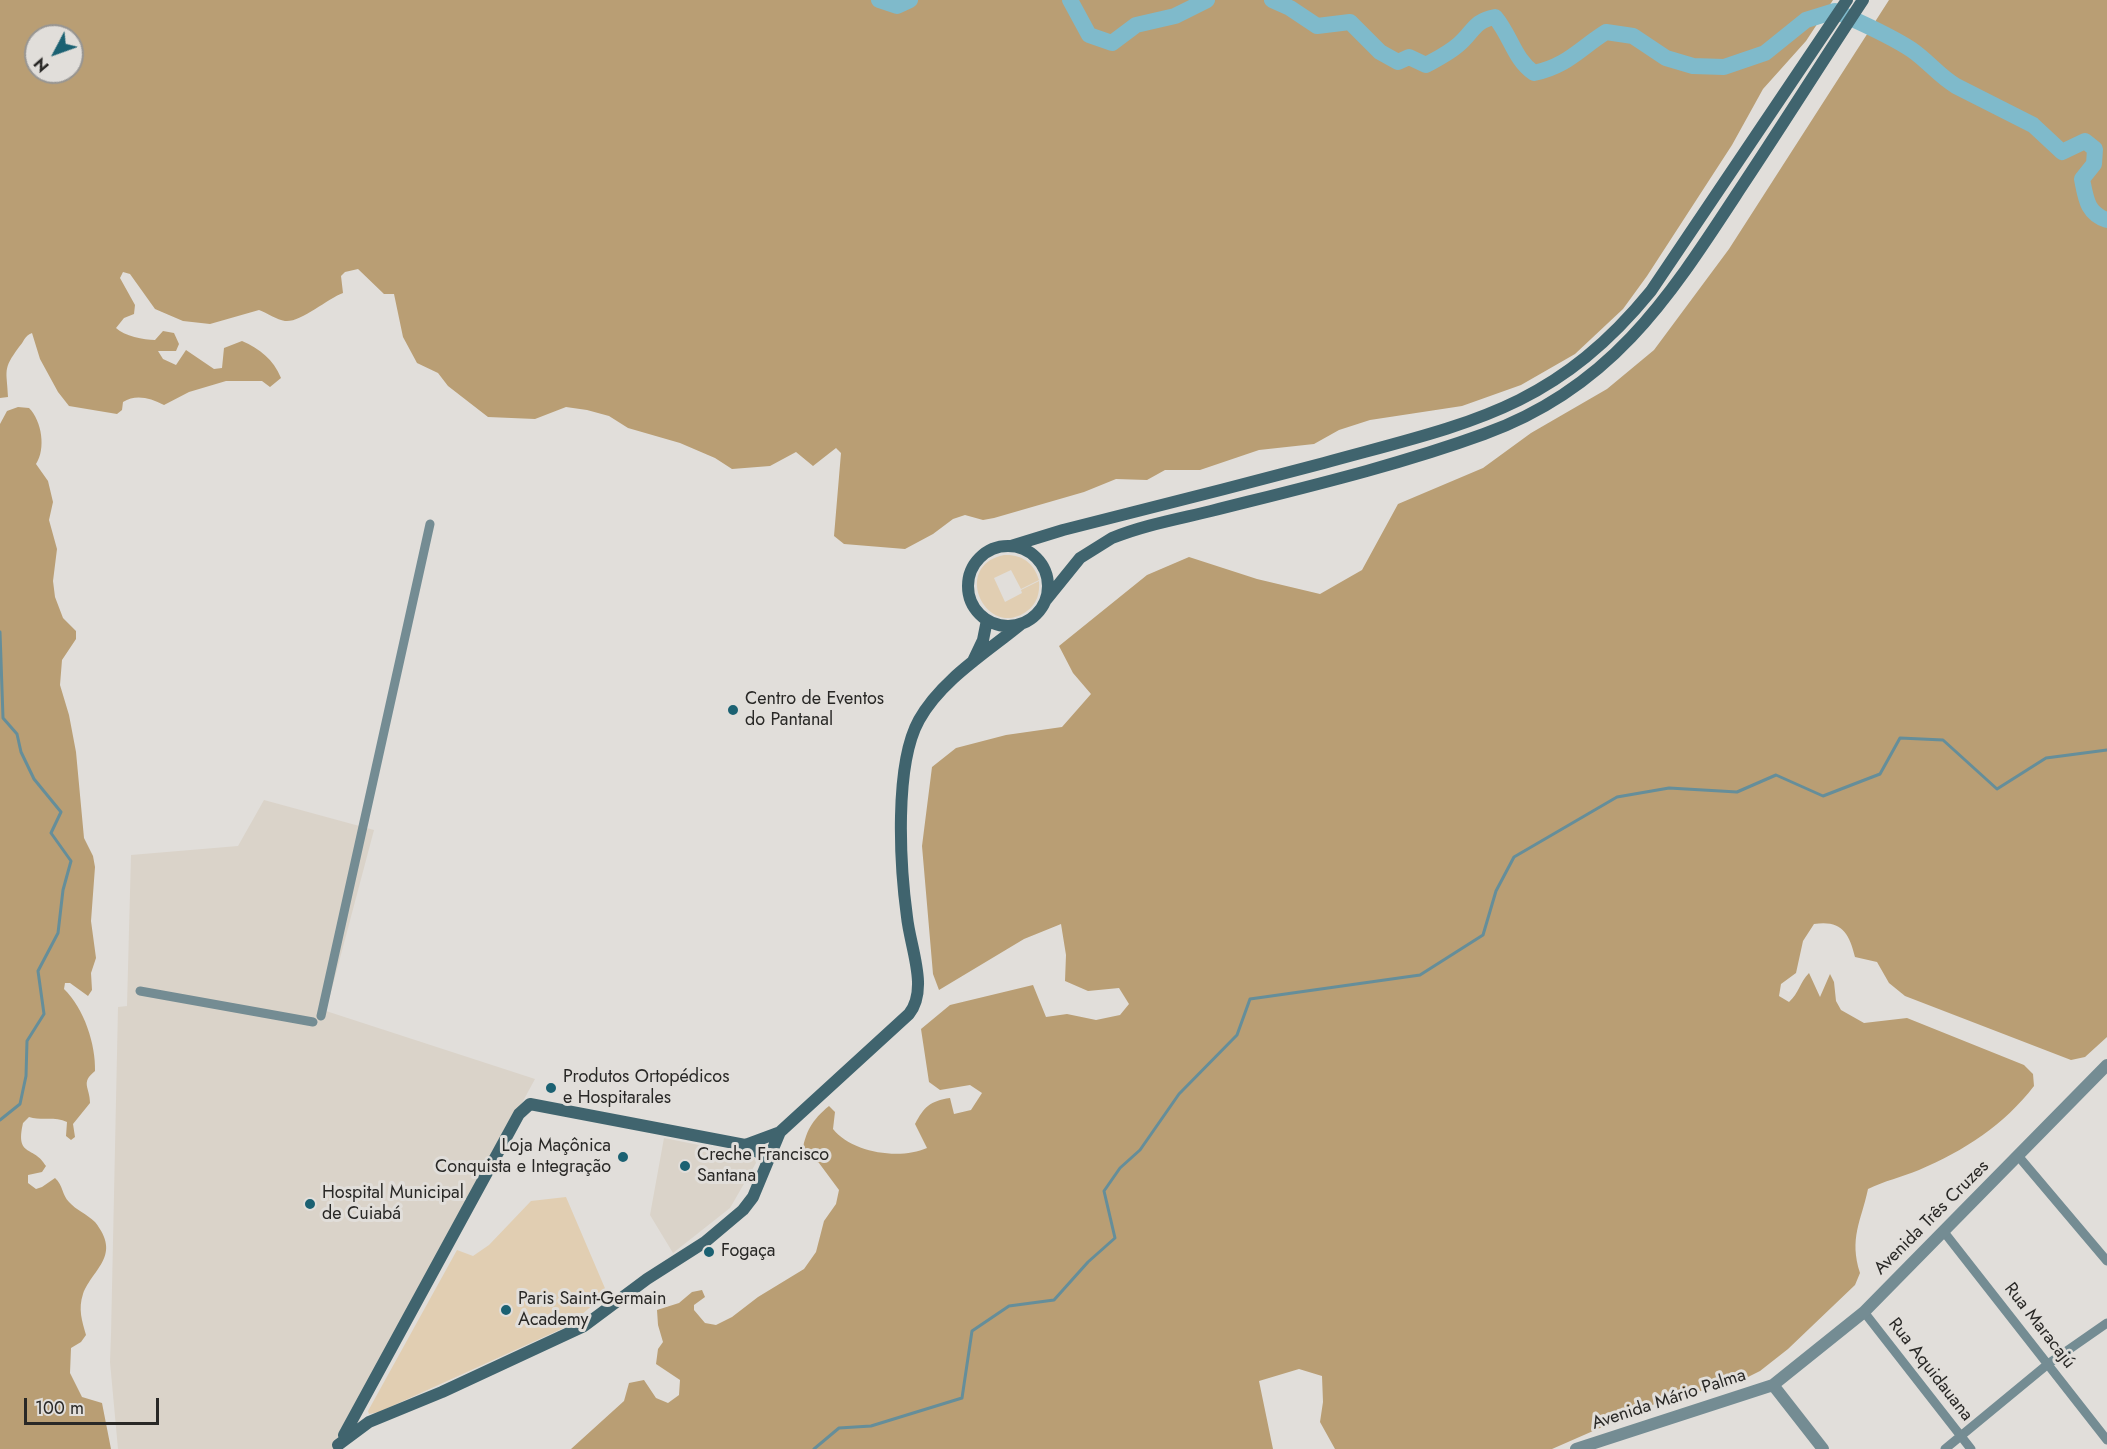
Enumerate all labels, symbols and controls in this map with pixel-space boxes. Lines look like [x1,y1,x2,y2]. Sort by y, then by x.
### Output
north arrow [24,24,84,84]
text: N [29,52,54,77]
place label: Centro de Eventos do Pantanal [745,689,884,732]
marker: Centro de Eventos do Pantanal [726,703,740,717]
place label: Produtos Ortopédicos e Hospitarales [563,1067,729,1110]
marker: Produtos Ortopédicos e Hospitarales [544,1081,558,1095]
place label: Loja Maçônica Conquista e Integração [435,1136,611,1178]
place label: Creche Francisco Santana [697,1145,829,1188]
marker: Loja Maçônica Conquista e Integração [616,1150,630,1164]
street label: Avenida Três Cruzes [1870,1156,1994,1280]
marker: Creche Francisco Santana [678,1159,692,1173]
place label: Hospital Municipal de Cuiabá [322,1183,464,1226]
marker: Hospital Municipal de Cuiabá [303,1197,317,1211]
place label: Fogaça [721,1241,775,1263]
marker: Fogaça [702,1245,716,1259]
street label: Rua Maracajú [1999,1279,2079,1373]
place label: Paris Saint-Germain Academy [518,1289,666,1332]
marker: Paris Saint-Germain Academy [499,1303,513,1317]
street label: Rua Aquidauana [1883,1314,1977,1426]
street label: Avenida Mário Palma [1589,1365,1749,1435]
scale bar [27,1386,162,1424]
text: 100 m [35,1395,84,1421]

